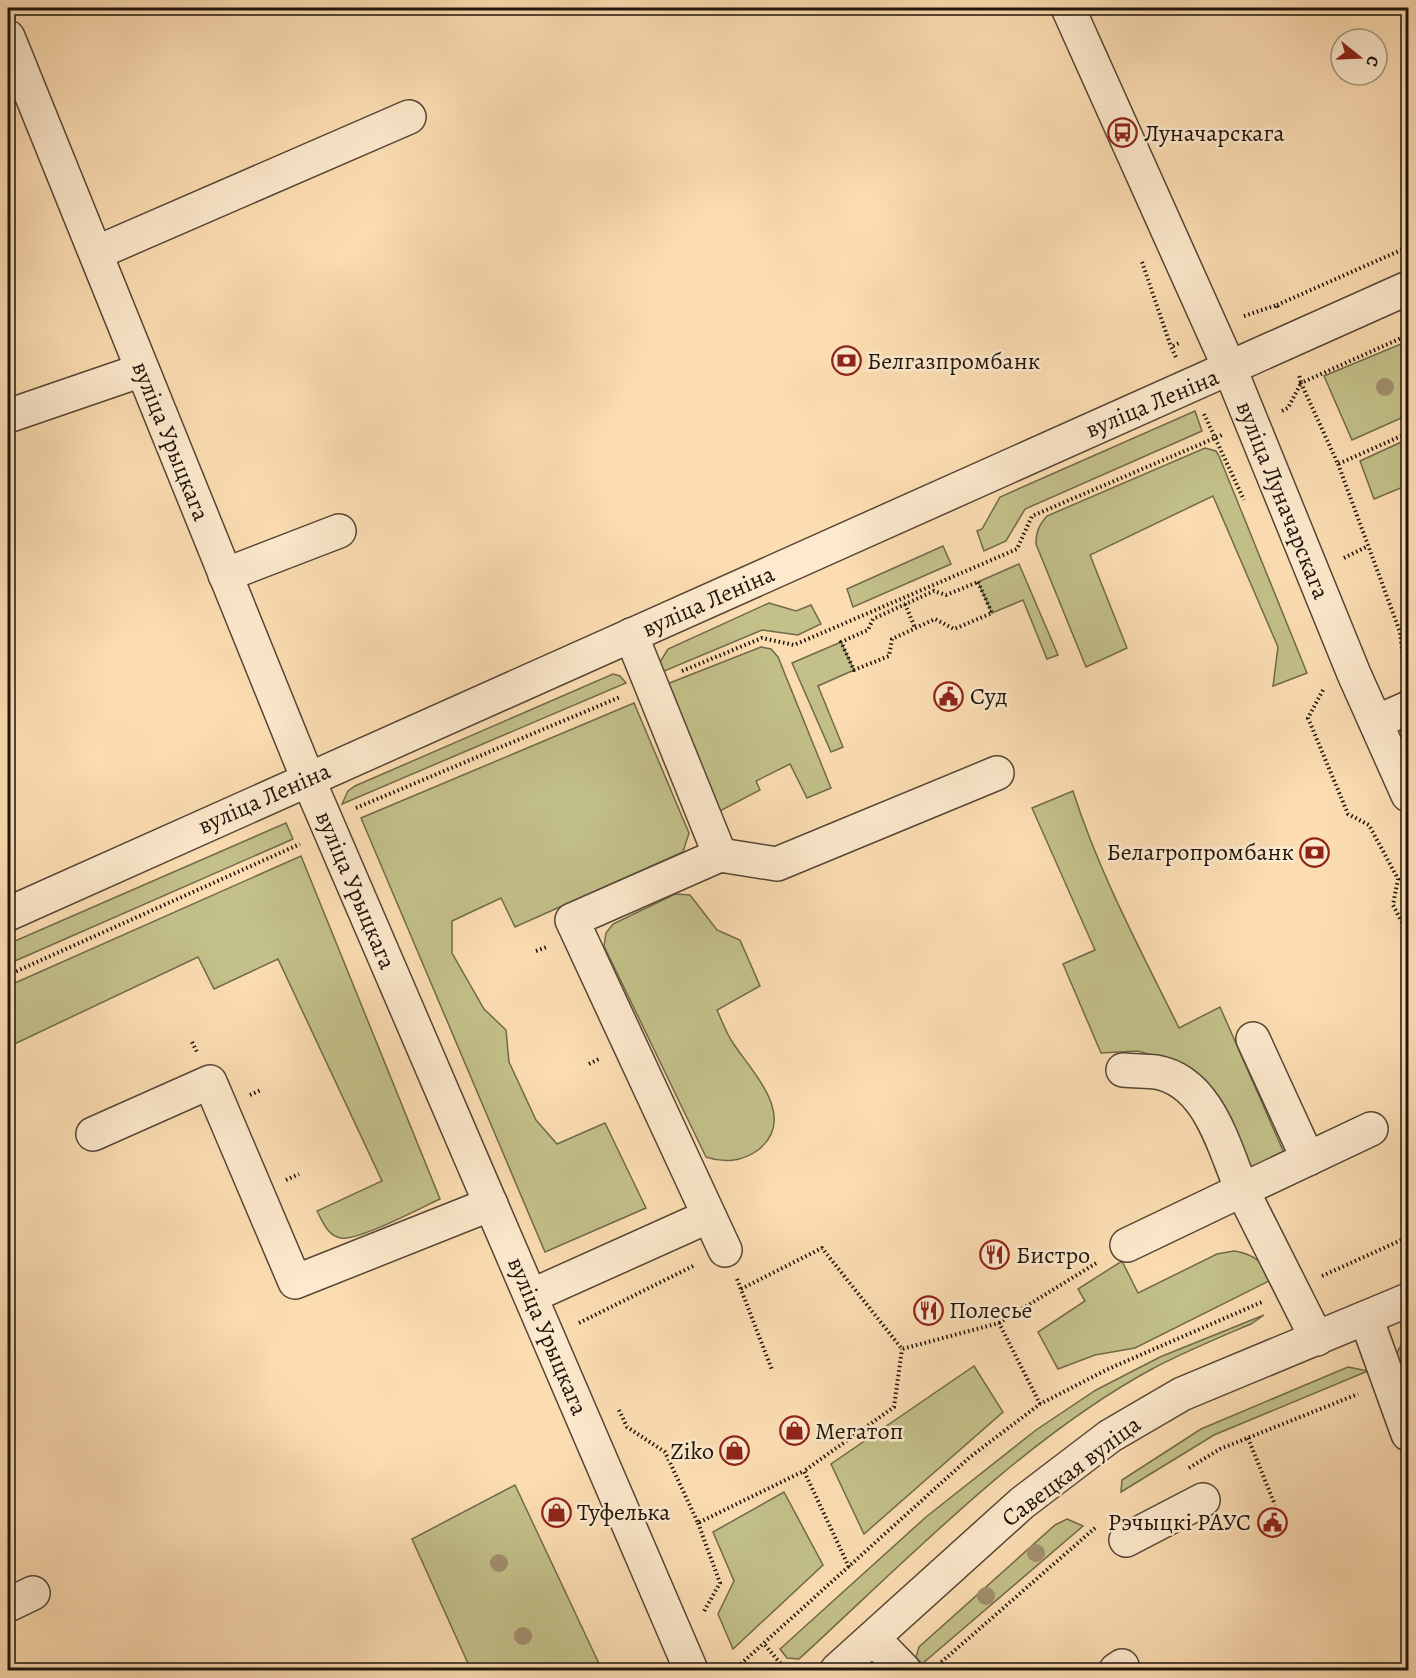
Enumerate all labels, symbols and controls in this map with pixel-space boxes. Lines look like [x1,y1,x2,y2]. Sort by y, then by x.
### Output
north arrow [1329,27,1389,87]
text: С [1360,53,1384,70]
bus stop icon: Луначарскага [1107,117,1139,149]
place label: Луначарскага [1144,117,1285,149]
bank icon: Белгазпромбанк [830,345,862,377]
place label: Белгазпромбанк [867,345,1040,377]
street label: вуліца Урыцкага [124,357,218,525]
street label: вуліца Леніна [1080,361,1224,445]
street label: вуліца Луначарскага [1229,396,1337,604]
street label: вуліца Леніна [637,558,779,644]
public building icon: Суд [933,680,965,712]
place label: Суд [970,680,1007,712]
street label: вуліца Леніна [193,755,335,841]
street label: вуліца Урыцкага [308,806,404,974]
place label: Белагропромбанк [1106,836,1294,868]
bank icon: Белагропромбанк [1299,836,1331,868]
restaurant icon: Бистро [979,1239,1011,1271]
place label: Бистро [1016,1239,1090,1271]
street label: вуліца Урыцкага [500,1252,596,1420]
restaurant icon: Полесье [912,1294,944,1326]
place label: Полесье [949,1294,1032,1326]
street label: Савецкая вуліца [995,1408,1147,1534]
shop icon: Мегатоп [778,1415,810,1447]
place label: Мегатоп [815,1415,903,1447]
place label: Ziko [670,1435,714,1467]
shop icon: Ziko [719,1435,751,1467]
shop icon: Туфелька [540,1496,572,1528]
place label: Туфелька [577,1496,670,1528]
place label: Рэчыцкі РАУС [1108,1506,1251,1538]
public building icon: Рэчыцкі РАУС [1256,1506,1288,1538]

